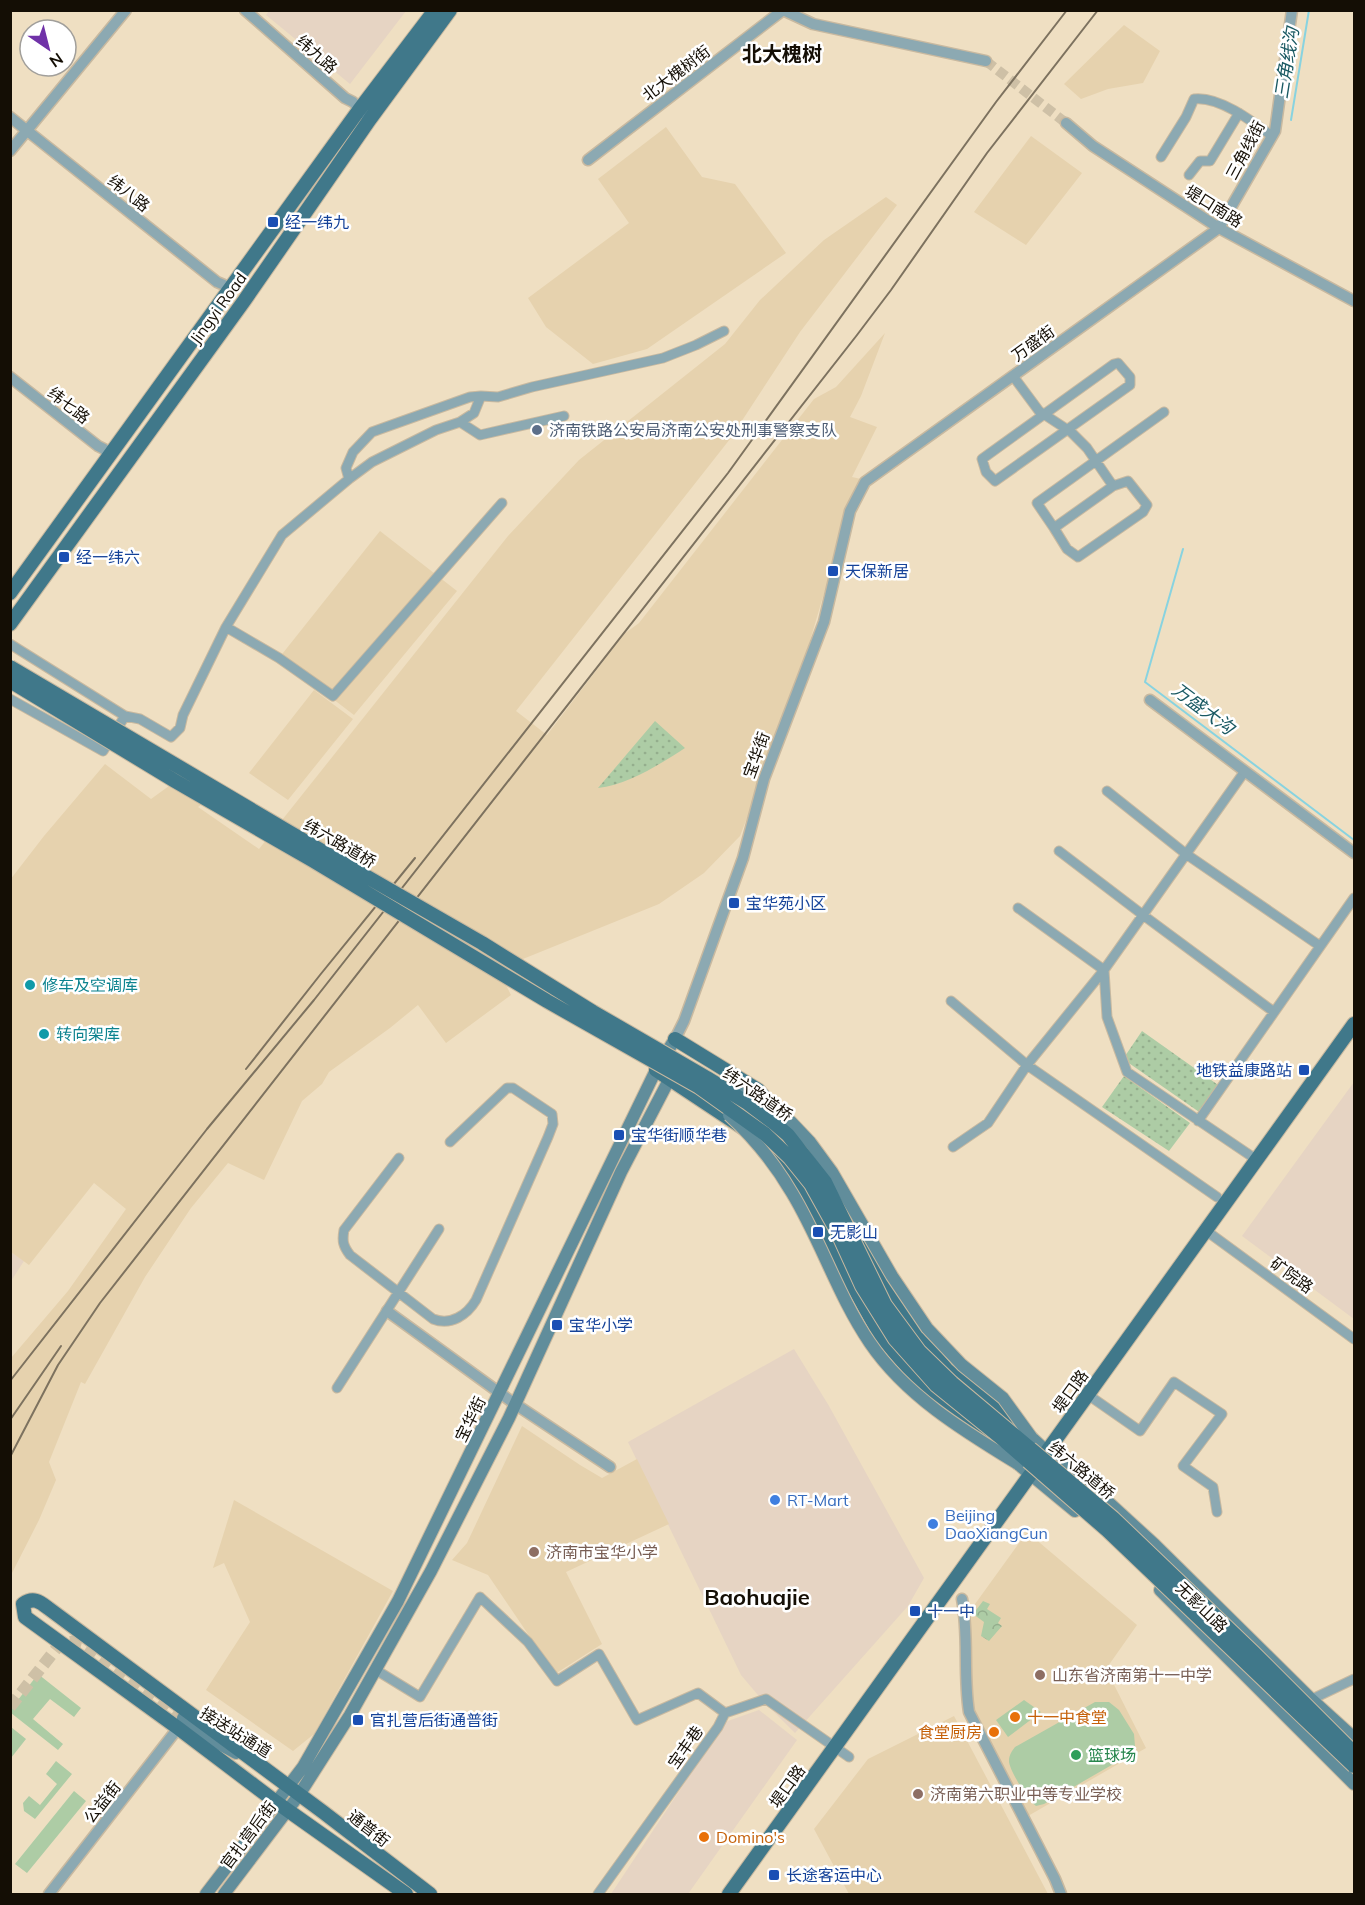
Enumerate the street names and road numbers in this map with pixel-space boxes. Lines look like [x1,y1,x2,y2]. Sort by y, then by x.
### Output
street label: 纬九路 [292,31,342,77]
street label: 北大槐树街 [638,41,714,105]
street label: 三角线街 [1221,117,1269,183]
street label: 纬八路 [104,170,154,216]
street label: 堤口南路 [1182,181,1246,231]
street label: Jingyi Road [185,268,251,348]
street label: 万盛街 [1008,321,1058,365]
street label: 纬七路 [44,382,94,428]
street label: 宝华街 [738,729,774,781]
street label: 纬六路道桥 [300,814,380,872]
street label: 纬六路道桥 [719,1063,797,1125]
street label: 矿院路 [1267,1253,1317,1297]
street label: 堤口路 [1048,1366,1092,1416]
street label: 宝华街 [450,1393,490,1445]
street label: 纬六路道桥 [1045,1437,1119,1503]
street label: 无影山路 [1172,1578,1232,1636]
street label: 接送站通道 [197,1702,275,1762]
street label: 宝丰巷 [663,1722,707,1772]
street label: 堤口路 [765,1761,809,1811]
street label: 公益街 [79,1777,125,1827]
street label: 官扎营后街 [216,1797,280,1873]
street label: 通普街 [344,1805,394,1851]

